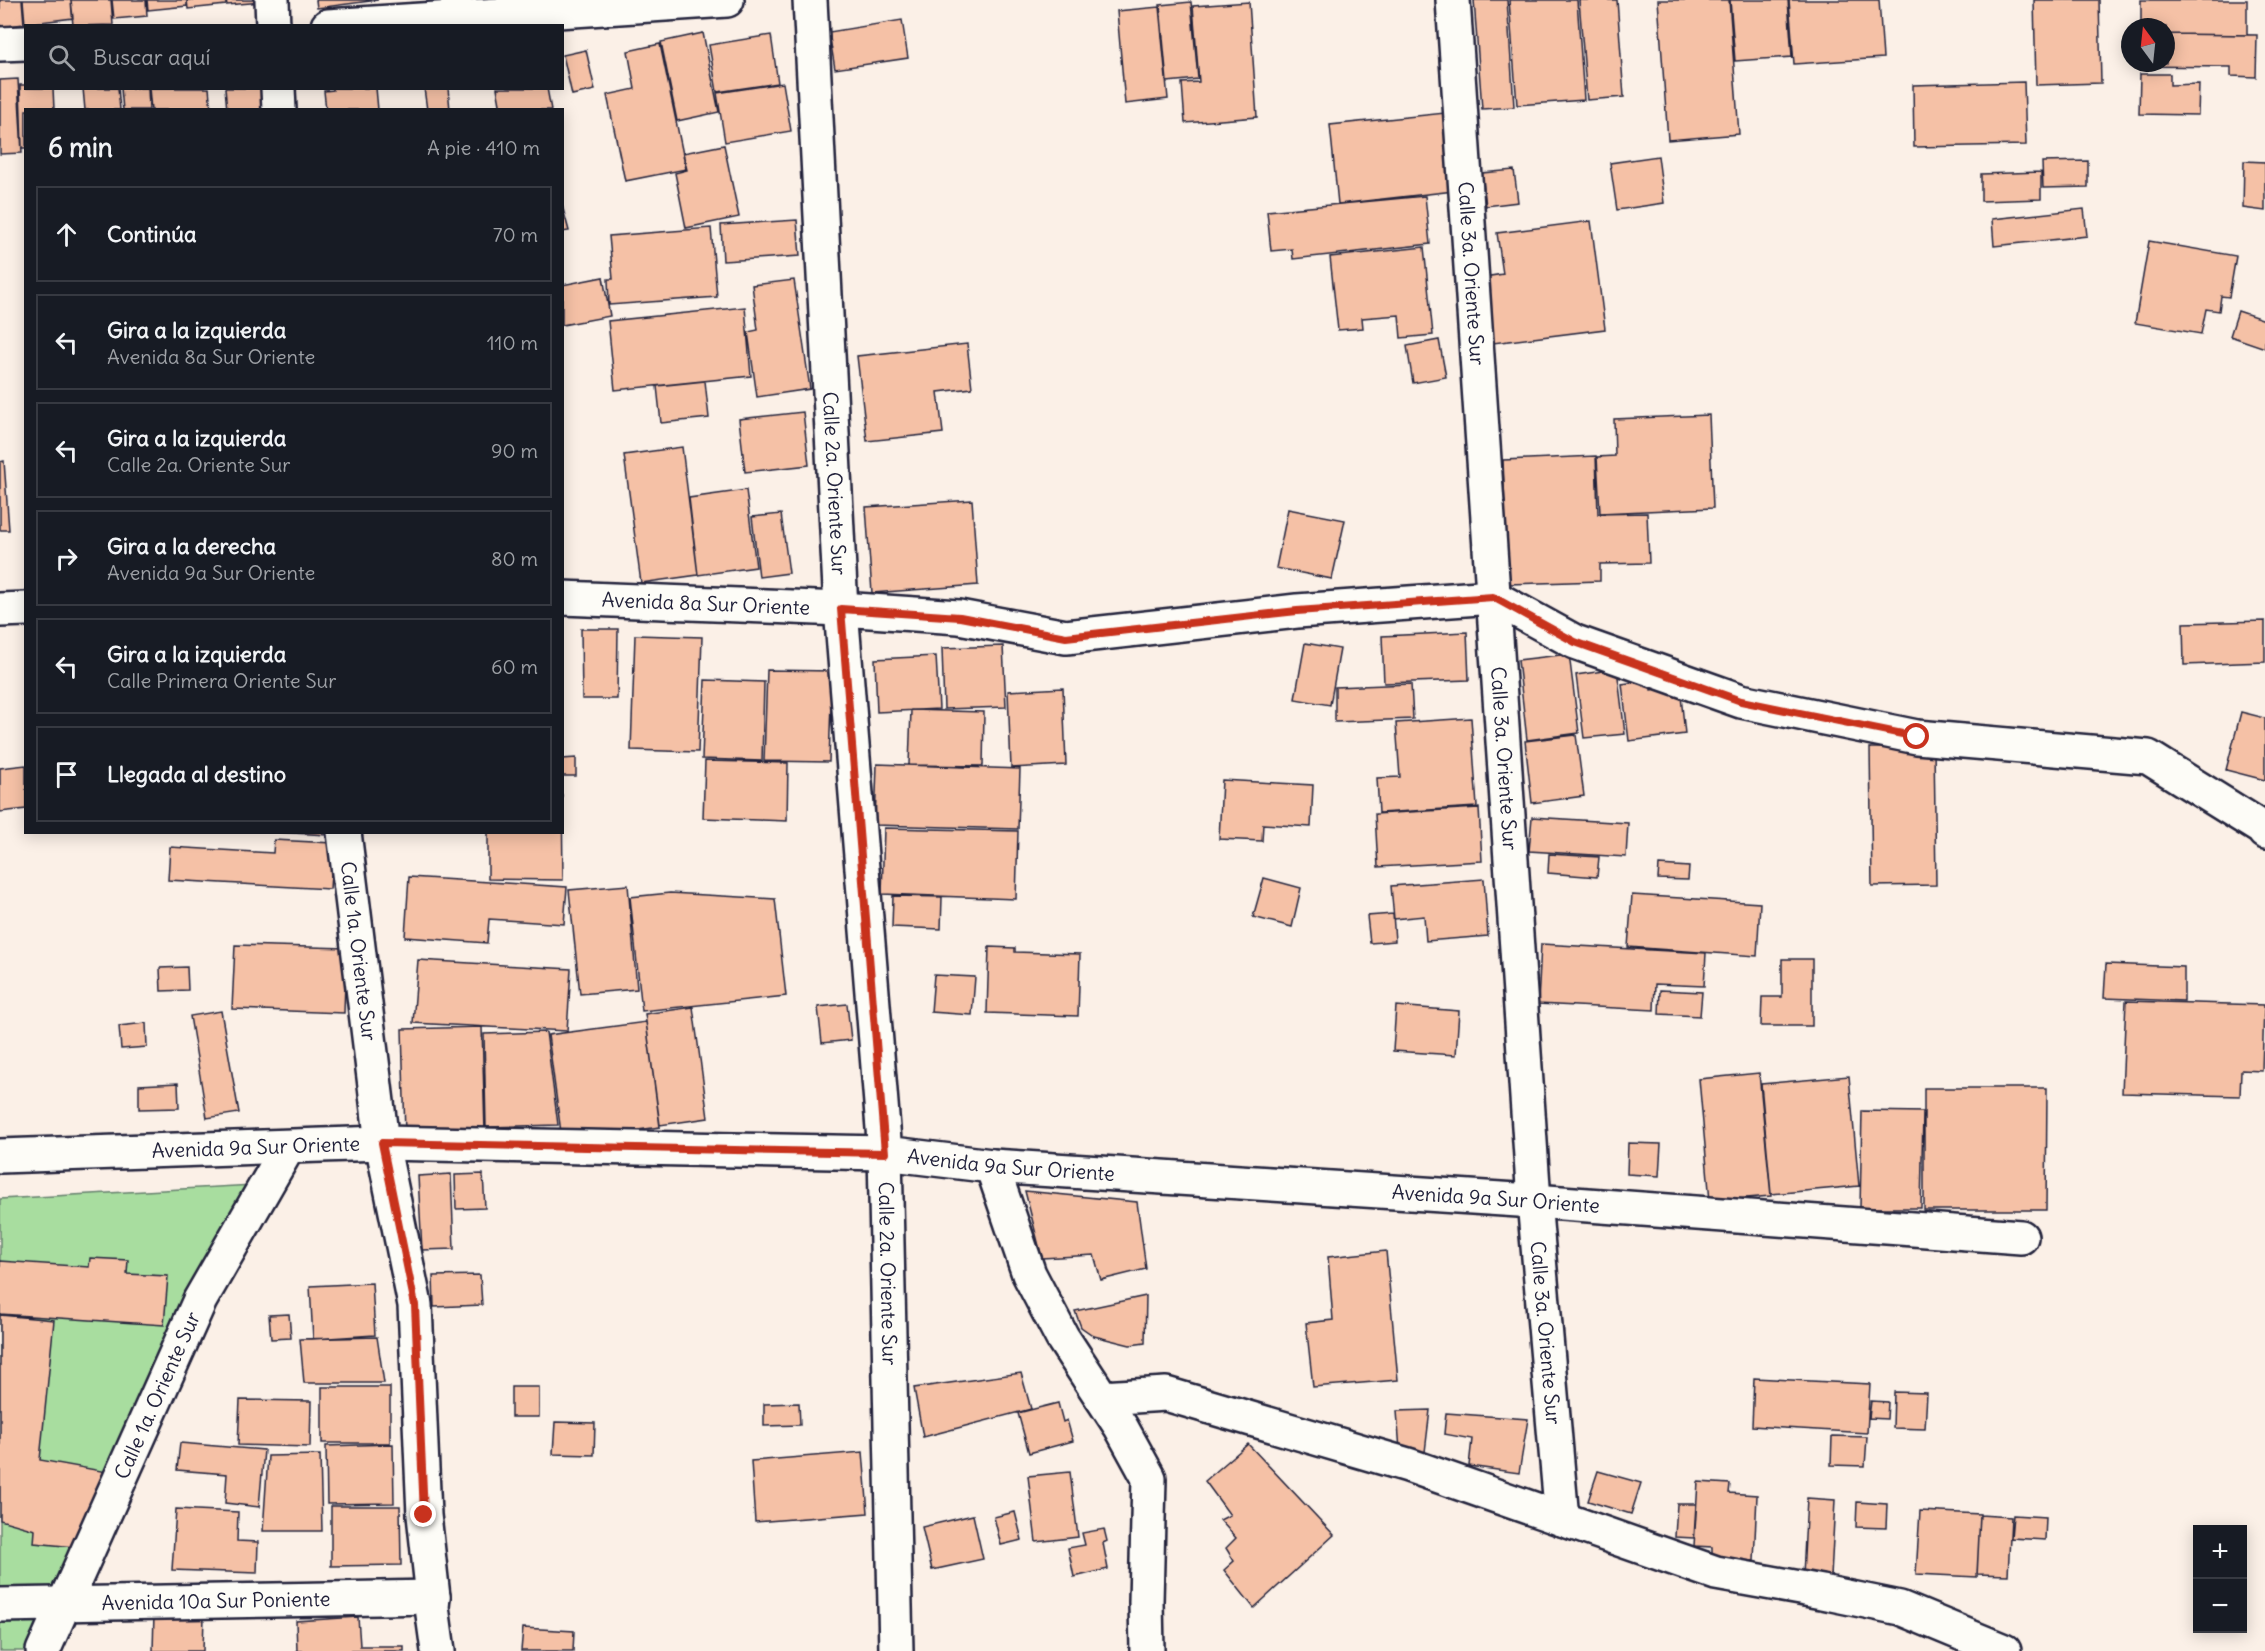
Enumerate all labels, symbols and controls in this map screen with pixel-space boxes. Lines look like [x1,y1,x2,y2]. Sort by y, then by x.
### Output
north arrow [2121,18,2175,72]
search box [24,24,564,90]
icon: search [45,41,78,74]
text: Buscar aquí [93,43,210,71]
text: 6 min [48,131,113,164]
text: A pie · 410 m [427,135,540,160]
street label: Calle 3a. Oriente Sur [1453,181,1491,366]
icon: ahead [50,218,83,251]
text: Continúa [107,220,196,248]
text: 70 m [493,222,538,247]
text: Gira a la izquierda [107,316,286,344]
icon: left [50,326,83,359]
text: 110 m [487,330,538,355]
text: Avenida 8a Sur Oriente [107,344,315,369]
street label: Calle 2a. Oriente Sur [818,391,852,576]
text: Gira a la izquierda [107,424,286,452]
icon: left [50,434,83,467]
text: 90 m [491,438,538,463]
text: Calle 2a. Oriente Sur [107,452,291,477]
text: Gira a la derecha [107,532,276,560]
icon: right [50,542,83,575]
text: 80 m [491,546,538,571]
text: Avenida 9a Sur Oriente [107,560,315,585]
street label: Avenida 8a Sur Oriente [601,587,810,620]
text: Gira a la izquierda [107,640,286,668]
icon: left [50,650,83,683]
text: 60 m [491,654,538,679]
street label: Calle 3a. Oriente Sur [1486,666,1523,851]
text: Calle Primera Oriente Sur [107,668,336,693]
route start [1903,723,1929,749]
icon: arrive [50,758,83,791]
text: Llegada al destino [107,760,286,788]
street label: Calle 1a. Oriente Sur [336,860,382,1042]
street label: Avenida 9a Sur Oriente [151,1131,360,1163]
street label: Avenida 9a Sur Oriente [906,1143,1116,1186]
street label: Avenida 9a Sur Oriente [1391,1179,1601,1218]
street label: Calle 2a. Oriente Sur [874,1181,903,1365]
street label: Calle 3a. Oriente Sur [1526,1240,1567,1425]
street label: Calle 1a. Oriente Sur [109,1308,205,1483]
route end [410,1501,436,1527]
map controls [2193,1525,2247,1633]
button: + [2193,1525,2247,1579]
button: − [2193,1579,2247,1633]
street label: Avenida 10a Sur Poniente [101,1586,331,1615]

